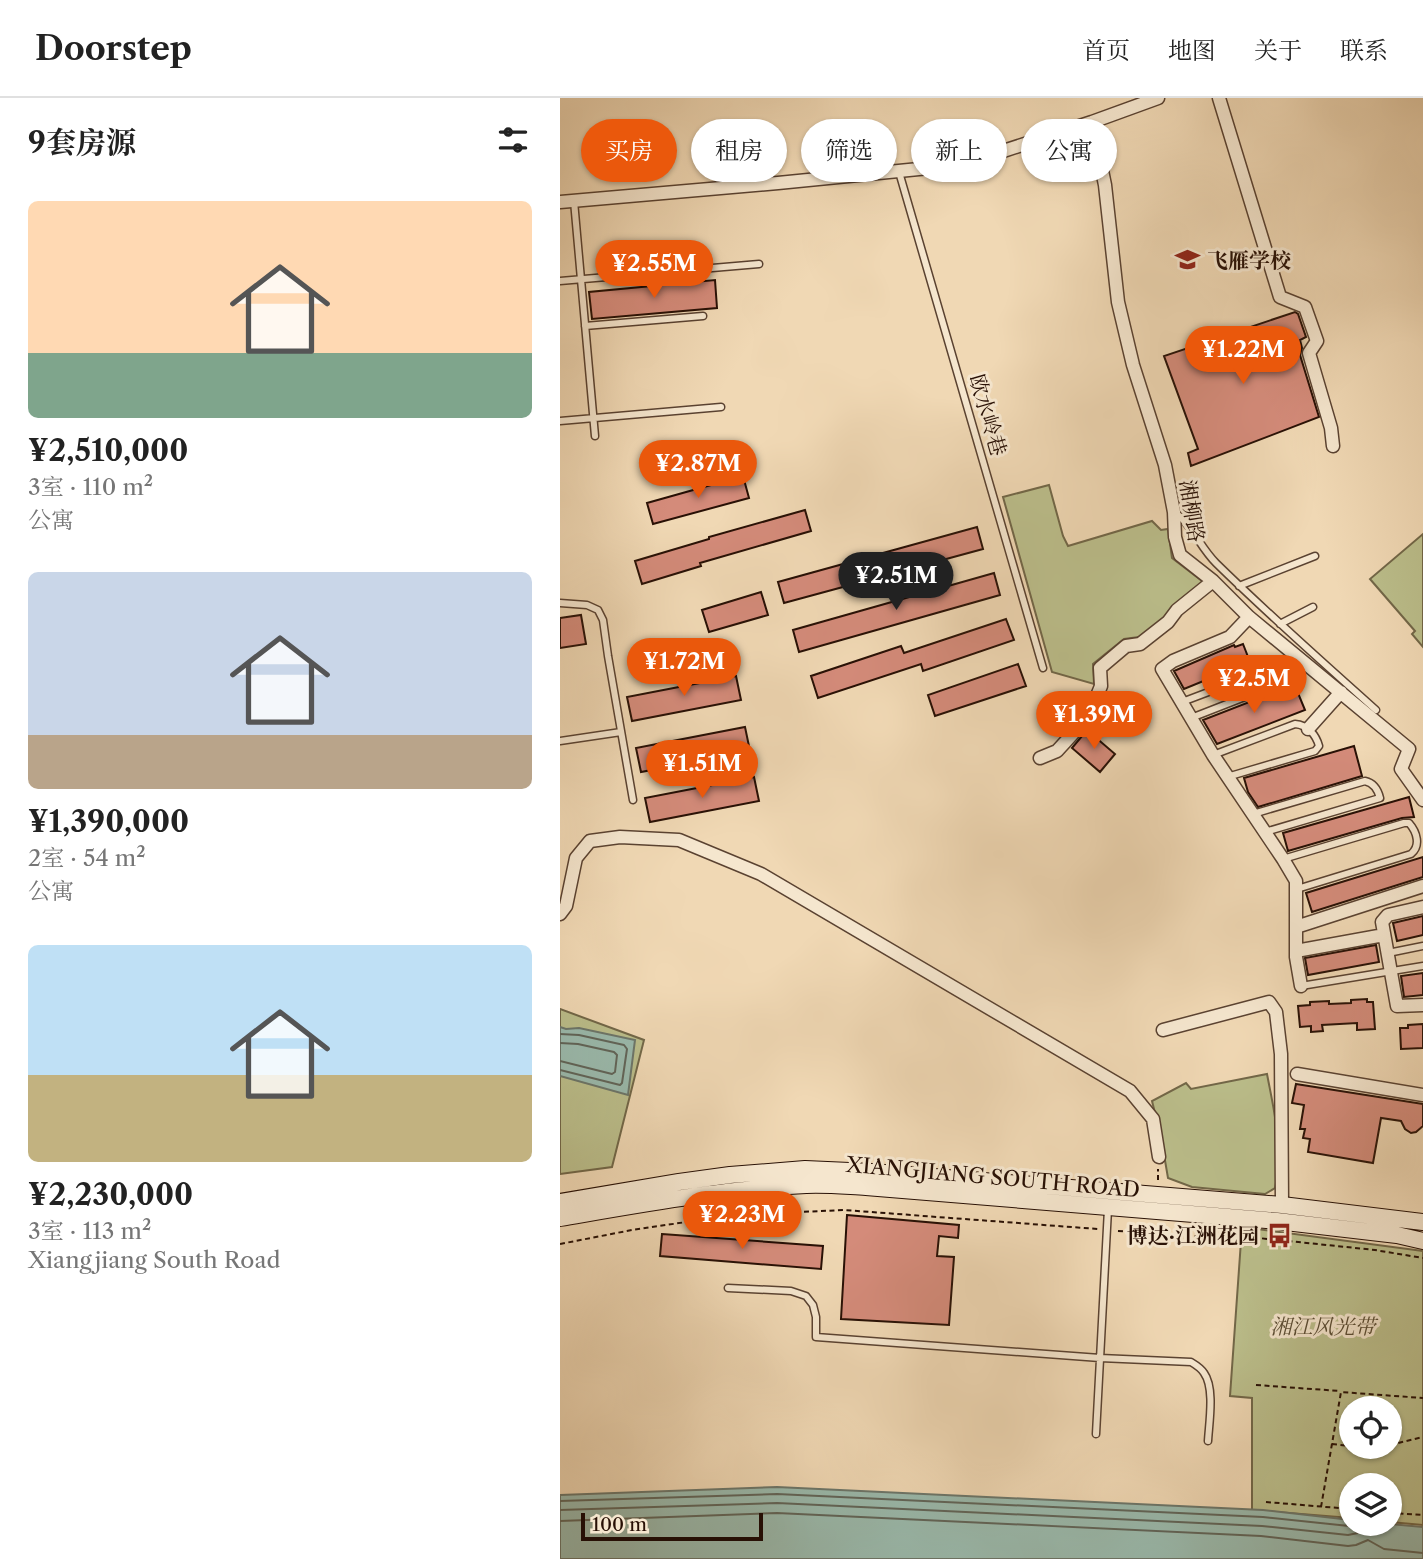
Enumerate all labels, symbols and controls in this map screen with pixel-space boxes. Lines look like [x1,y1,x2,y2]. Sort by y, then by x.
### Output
text: Doorstep [35,28,192,69]
text: 首页 [1082,36,1130,65]
text: 地图 [1168,36,1216,65]
text: 关于 [1254,36,1302,65]
text: 联系 [1340,36,1388,65]
chip: 买房 [581,119,677,182]
chip: 租房 [691,119,787,182]
chip: 筛选 [801,119,897,182]
chip: 新上 [911,119,1007,182]
chip: 公寓 [1021,119,1117,182]
icon: filters [494,121,532,159]
text: 9套房源 [28,124,136,161]
pin: ¥2.55M [597,240,711,300]
icon: home [217,246,343,372]
school or university icon: 飞雁学校 [1173,246,1201,274]
place label: 飞雁学校 [1207,248,1291,273]
text: ¥2.55M [611,249,697,277]
pin: ¥1.22M [1186,327,1300,386]
text: ¥1.22M [1201,335,1285,363]
street label: 欧水岭巷 [964,371,1012,459]
text: ¥2,510,000 [28,432,188,469]
pin: ¥2.87M [641,440,755,500]
text: ¥2.87M [655,449,741,477]
text: 3室 · 110 m² [28,473,153,501]
street label: 湘柳路 [1175,478,1209,544]
text: 公寓 [28,506,74,534]
pin: ¥2.51M [839,552,953,612]
text: ¥2.51M [854,561,938,589]
icon: home [217,617,343,743]
pin: ¥1.72M [627,638,741,698]
text: ¥1.72M [643,647,725,675]
pin: ¥2.5M [1205,656,1303,715]
text: ¥2.5M [1218,664,1290,692]
pin: ¥1.39M [1037,692,1151,751]
text: ¥1.39M [1052,700,1136,728]
pin: ¥1.51M [645,740,759,800]
text: ¥1.51M [662,749,742,777]
text: ¥1,390,000 [28,803,189,840]
text: 2室 · 54 m² [28,844,146,872]
text: 公寓 [28,877,74,905]
icon: home [217,991,343,1117]
street label: XIANGJIANG SOUTH ROAD [844,1152,1141,1202]
text: ¥2,230,000 [28,1176,193,1213]
pin: ¥2.23M [685,1192,799,1251]
text: ¥2.23M [699,1200,785,1228]
text: 3室 · 113 m² [28,1217,151,1245]
bus stop icon: 博达·江洲花园 [1265,1221,1293,1249]
place label: 博达·江洲花园 [1127,1223,1259,1248]
text: Xiangjiang South Road [28,1246,281,1274]
park label: 湘江风光带 [1271,1314,1378,1339]
map controls [1339,1396,1402,1536]
button: locate [1339,1396,1402,1459]
button: layers [1339,1473,1402,1536]
scale bar [581,1510,763,1542]
text: 100 m [592,1513,647,1536]

